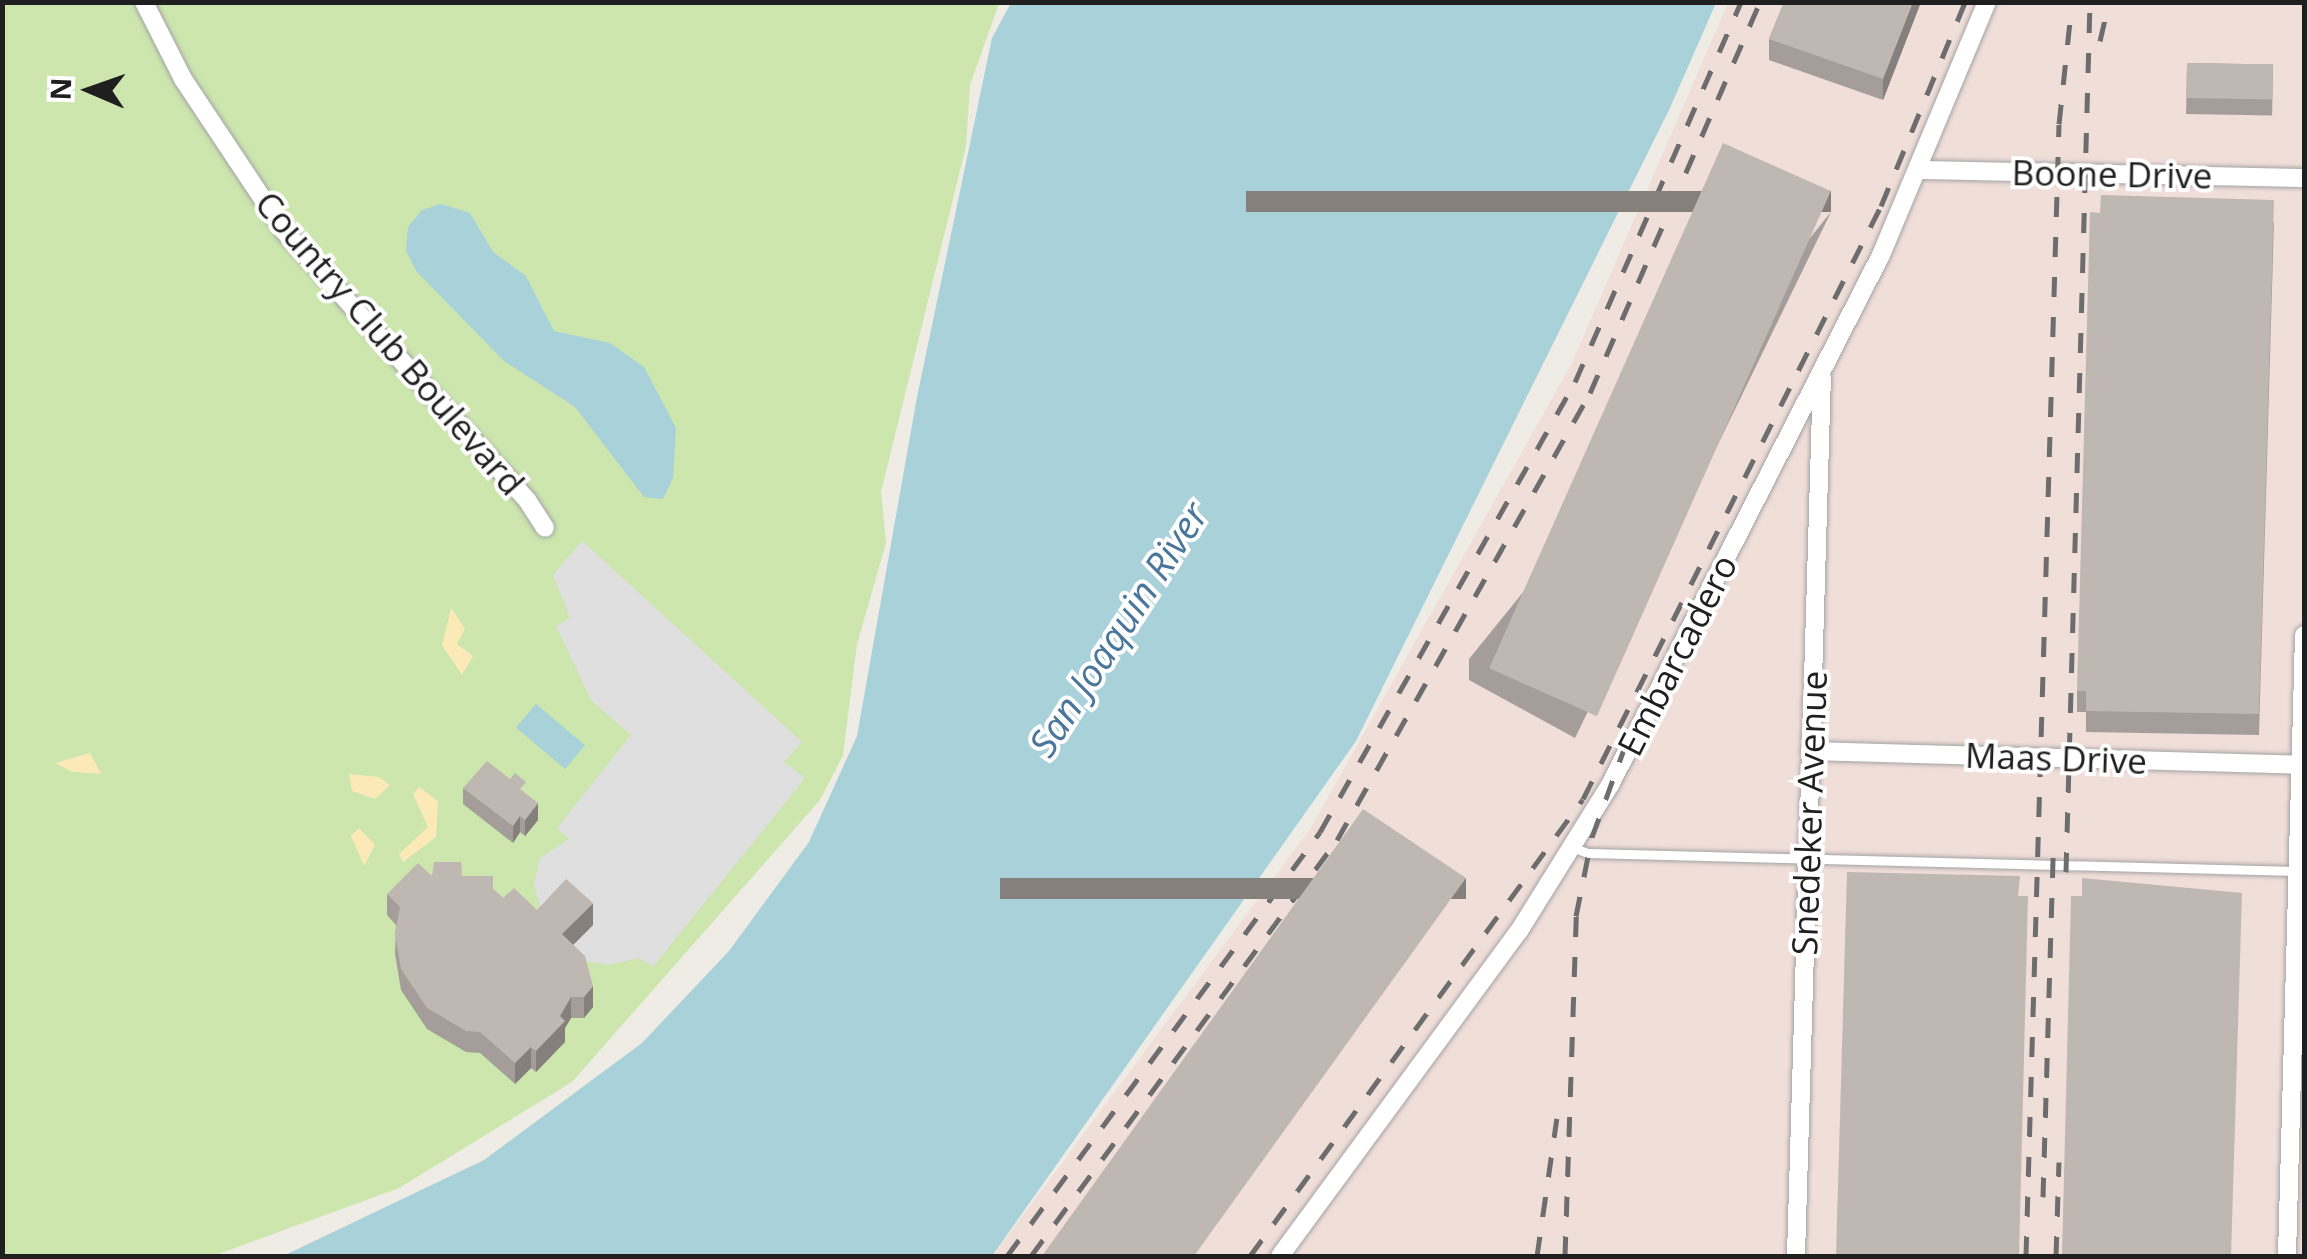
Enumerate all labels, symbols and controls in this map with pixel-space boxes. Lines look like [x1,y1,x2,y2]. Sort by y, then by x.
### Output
north arrow [40,40,140,140]
text: N [41,77,79,101]
street label: Boone Drive [2011,151,2213,197]
street label: Country Club Boulevard [247,183,533,503]
water label: San Joaquin River [1019,494,1217,764]
street label: Embarcadero [1608,548,1746,762]
street label: Snedeker Avenue [1783,670,1835,956]
street label: Maas Drive [1964,734,2148,782]

